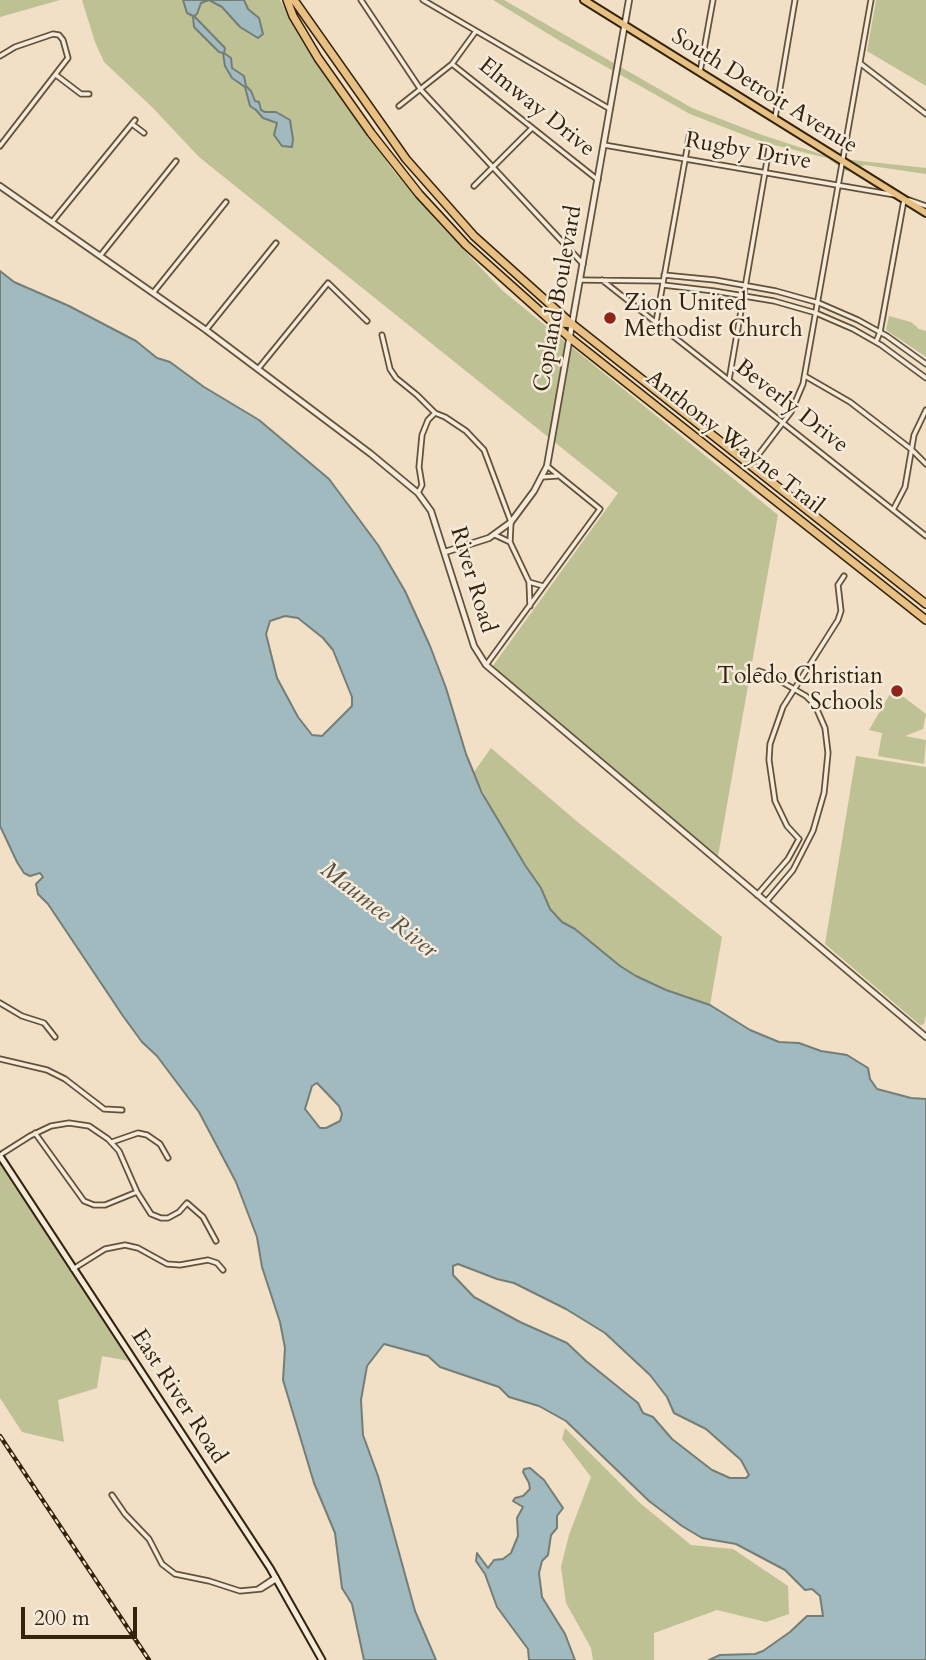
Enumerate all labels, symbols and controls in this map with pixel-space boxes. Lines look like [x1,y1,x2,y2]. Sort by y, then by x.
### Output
street label: South Detroit Avenue [666,24,862,160]
street label: Elmway Drive [472,53,600,163]
street label: Rugby Drive [683,127,813,177]
street label: Copland Boulevard [529,204,589,394]
place label: Zion United Methodist Church [624,291,803,345]
marker: Zion United Methodist Church [602,310,618,326]
street label: Beverly Drive [729,354,853,460]
street label: Anthony Wayne Trail [640,365,828,521]
street label: River Road [443,524,501,636]
place label: Toledo Christian Schools [717,664,883,718]
marker: Toledo Christian Schools [889,683,905,699]
water label: Maumee River [314,856,442,966]
street label: East River Road [124,1325,232,1469]
scale bar [24,1594,140,1638]
text: 200 m [34,1604,90,1633]

